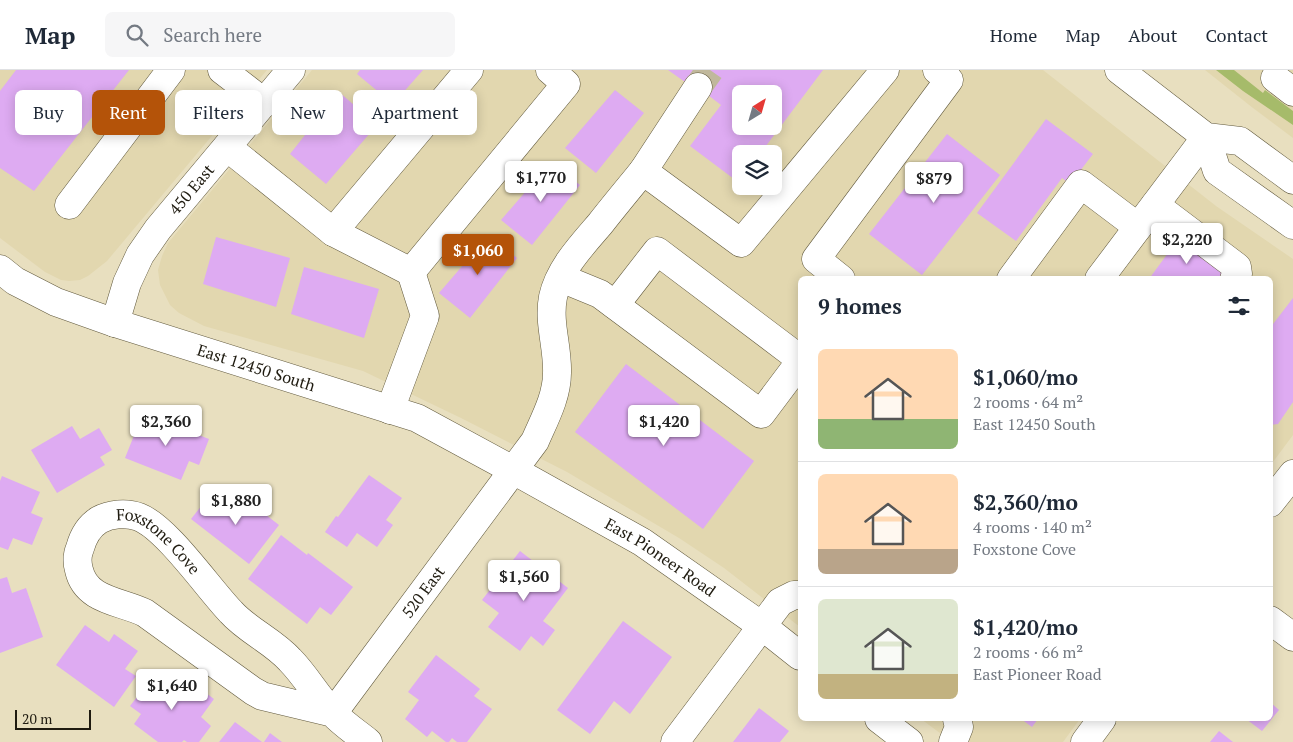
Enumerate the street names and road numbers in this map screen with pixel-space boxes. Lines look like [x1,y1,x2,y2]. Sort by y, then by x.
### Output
street label: 450 East [164,159,219,219]
street label: East 12450 South [194,339,319,397]
street label: Foxstone Cove [116,503,206,579]
street label: East Pioneer Road [601,513,721,602]
street label: 520 East [396,561,450,622]

